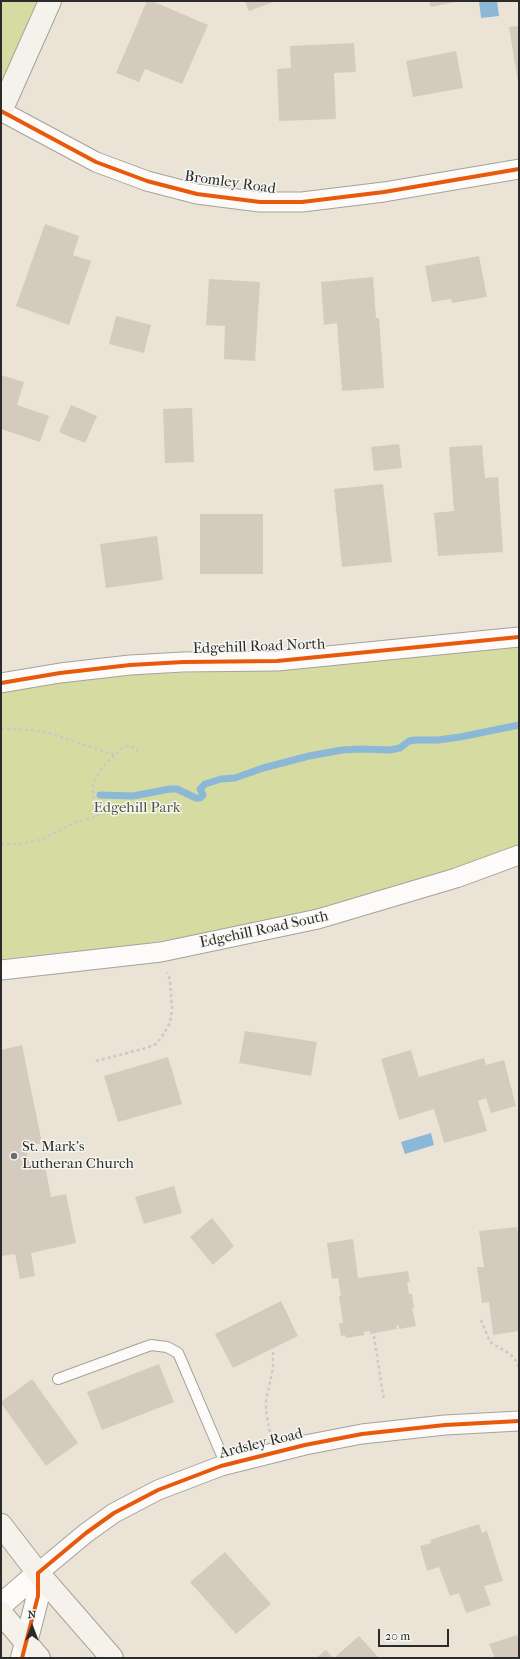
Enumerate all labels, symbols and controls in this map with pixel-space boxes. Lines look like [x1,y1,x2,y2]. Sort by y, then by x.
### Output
street label: Bromley Road [183,168,277,198]
street label: Edgehill Road North [192,636,326,658]
park label: Edgehill Park [94,799,180,817]
street label: Edgehill Road South [198,908,330,952]
place label: St. Mark's Lutheran Church [22,1138,134,1173]
marker: St. Mark's Lutheran Church [9,1151,19,1161]
street label: Ardsley Road [217,1425,305,1463]
north arrow [12,1607,52,1647]
text: N [28,1608,36,1621]
scale bar [380,1621,451,1647]
text: 20 m [385,1629,410,1643]

